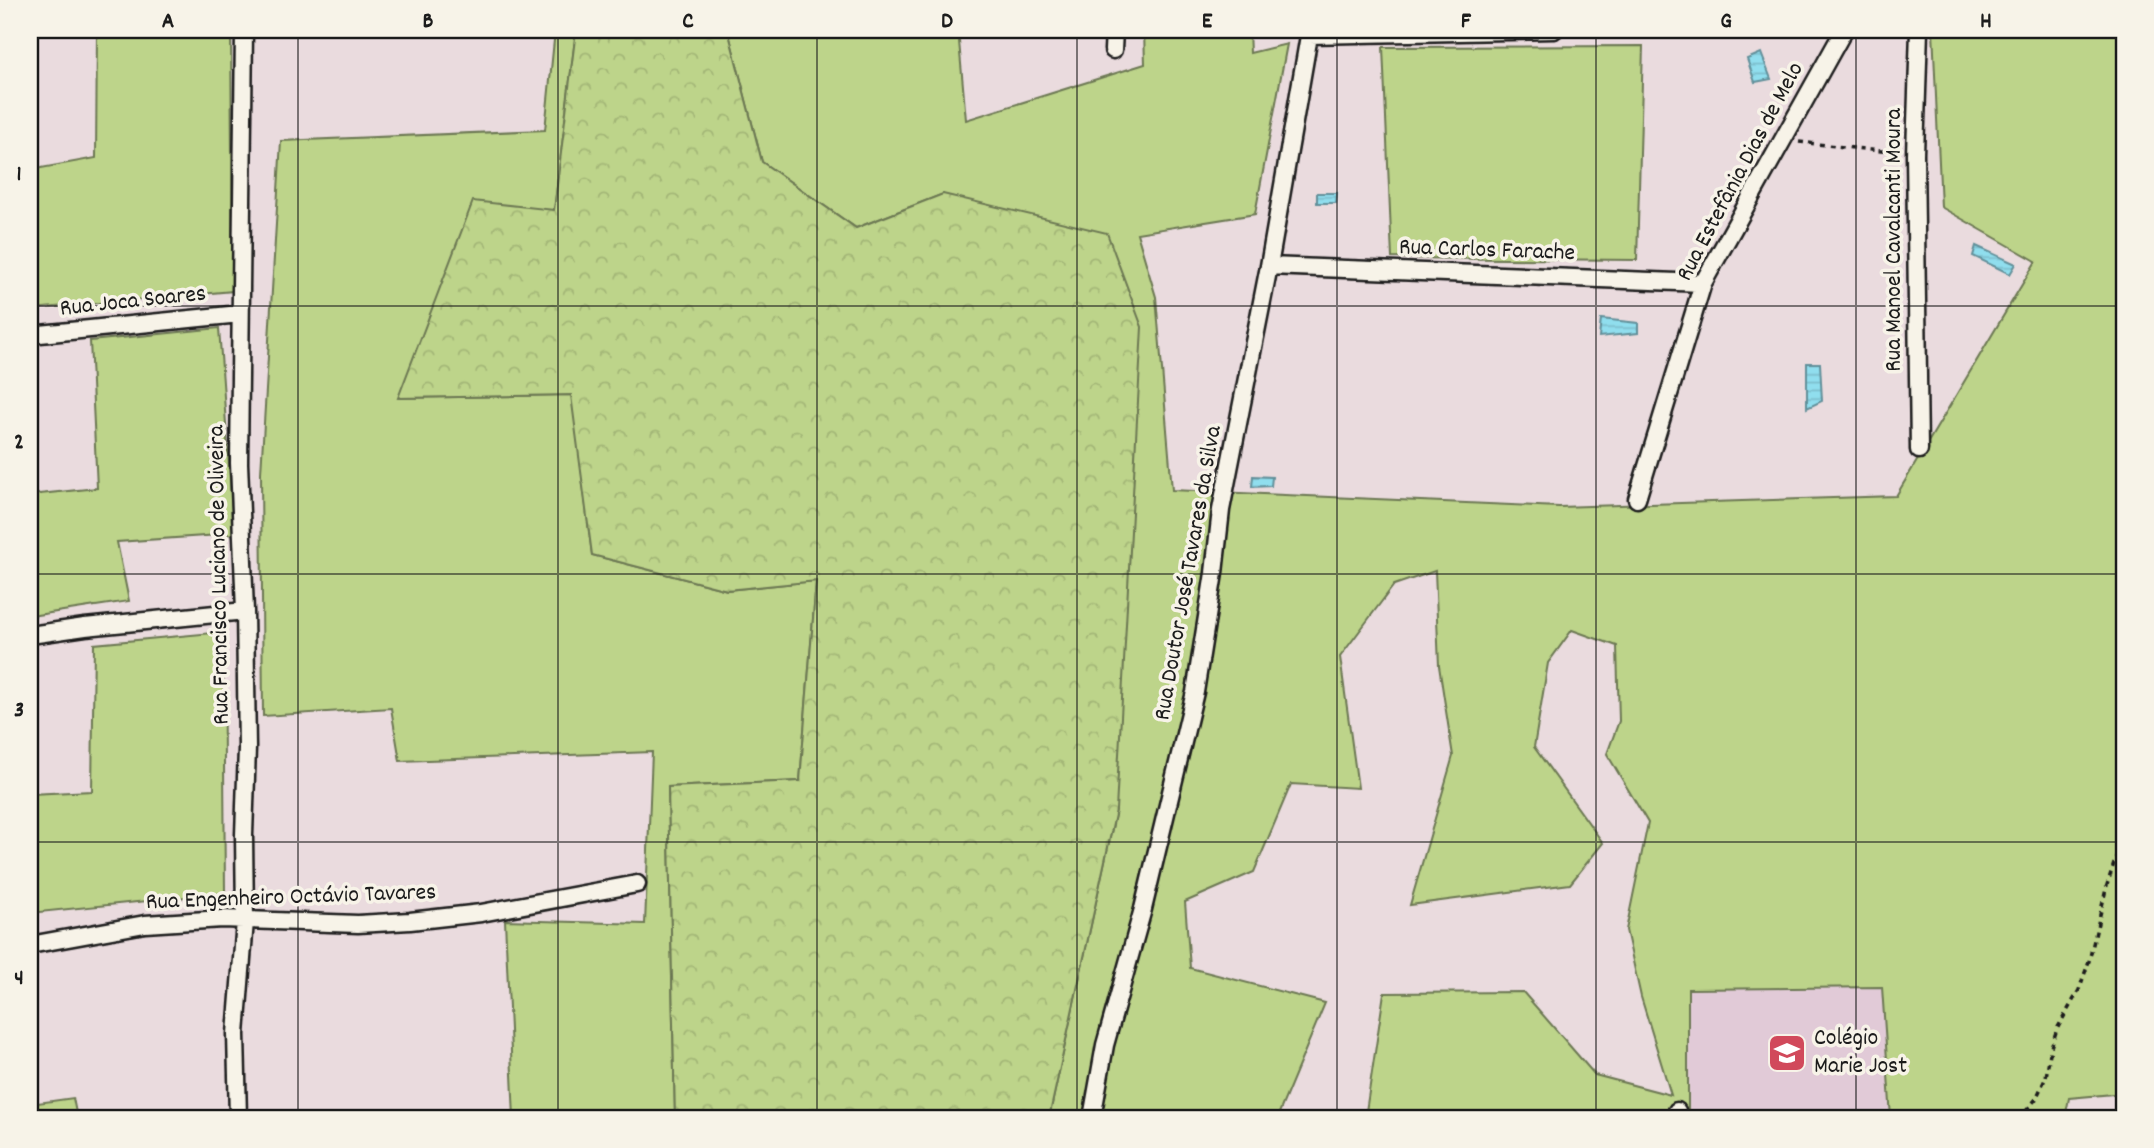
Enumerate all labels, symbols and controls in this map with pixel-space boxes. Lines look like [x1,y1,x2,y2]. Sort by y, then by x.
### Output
text: A [162,6,174,39]
text: B [423,6,434,39]
text: C [682,6,694,39]
text: D [941,6,953,39]
text: E [1202,6,1213,39]
text: F [1461,6,1472,39]
text: G [1720,6,1732,39]
text: H [1980,6,1992,39]
street label: Rua Estefânia Dias de Melo [1669,56,1813,288]
street label: Rua Manoel Cavalcanti Moura [1878,107,1912,372]
text: 1 [16,159,22,192]
street label: Rua Carlos Farache [1398,231,1576,271]
street label: Rua Joca Soares [58,277,208,327]
street label: Rua Doutor José Tavares da Silva [1146,422,1232,723]
street label: Rua Francisco Luciano de Oliveira [200,424,240,725]
text: 2 [14,427,24,460]
text: 3 [14,695,24,728]
street label: Rua Engenheiro Octávio Tavares [145,876,437,920]
text: 4 [14,963,24,996]
place label: Colégio Marie Jost [1814,1022,1907,1084]
school or university icon: Colégio Marie Jost [1766,1032,1808,1074]

